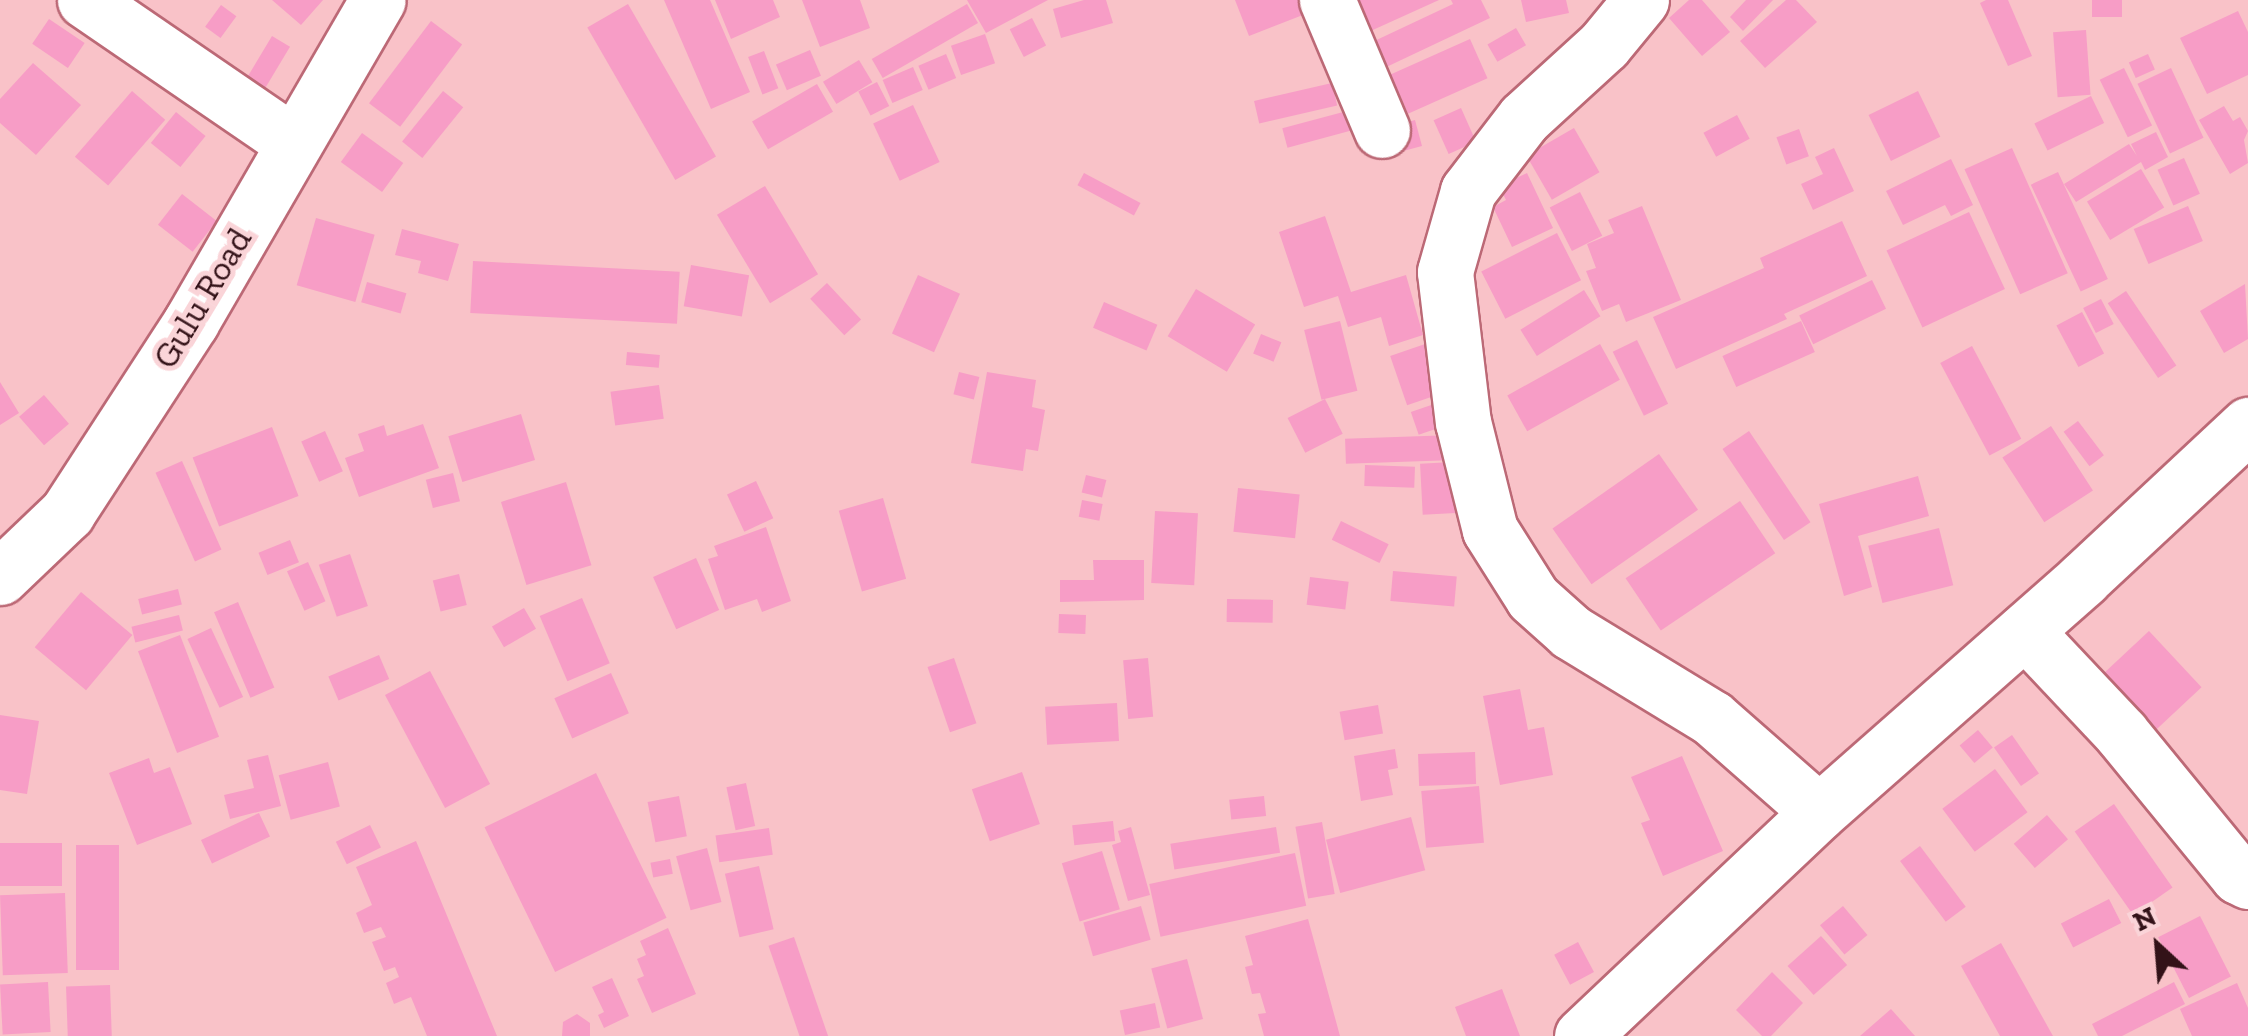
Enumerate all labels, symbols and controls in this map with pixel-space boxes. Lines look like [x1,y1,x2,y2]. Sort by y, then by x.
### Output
street label: Gulu Road [144,220,260,376]
north arrow [2108,896,2208,996]
text: N [2128,899,2161,938]

